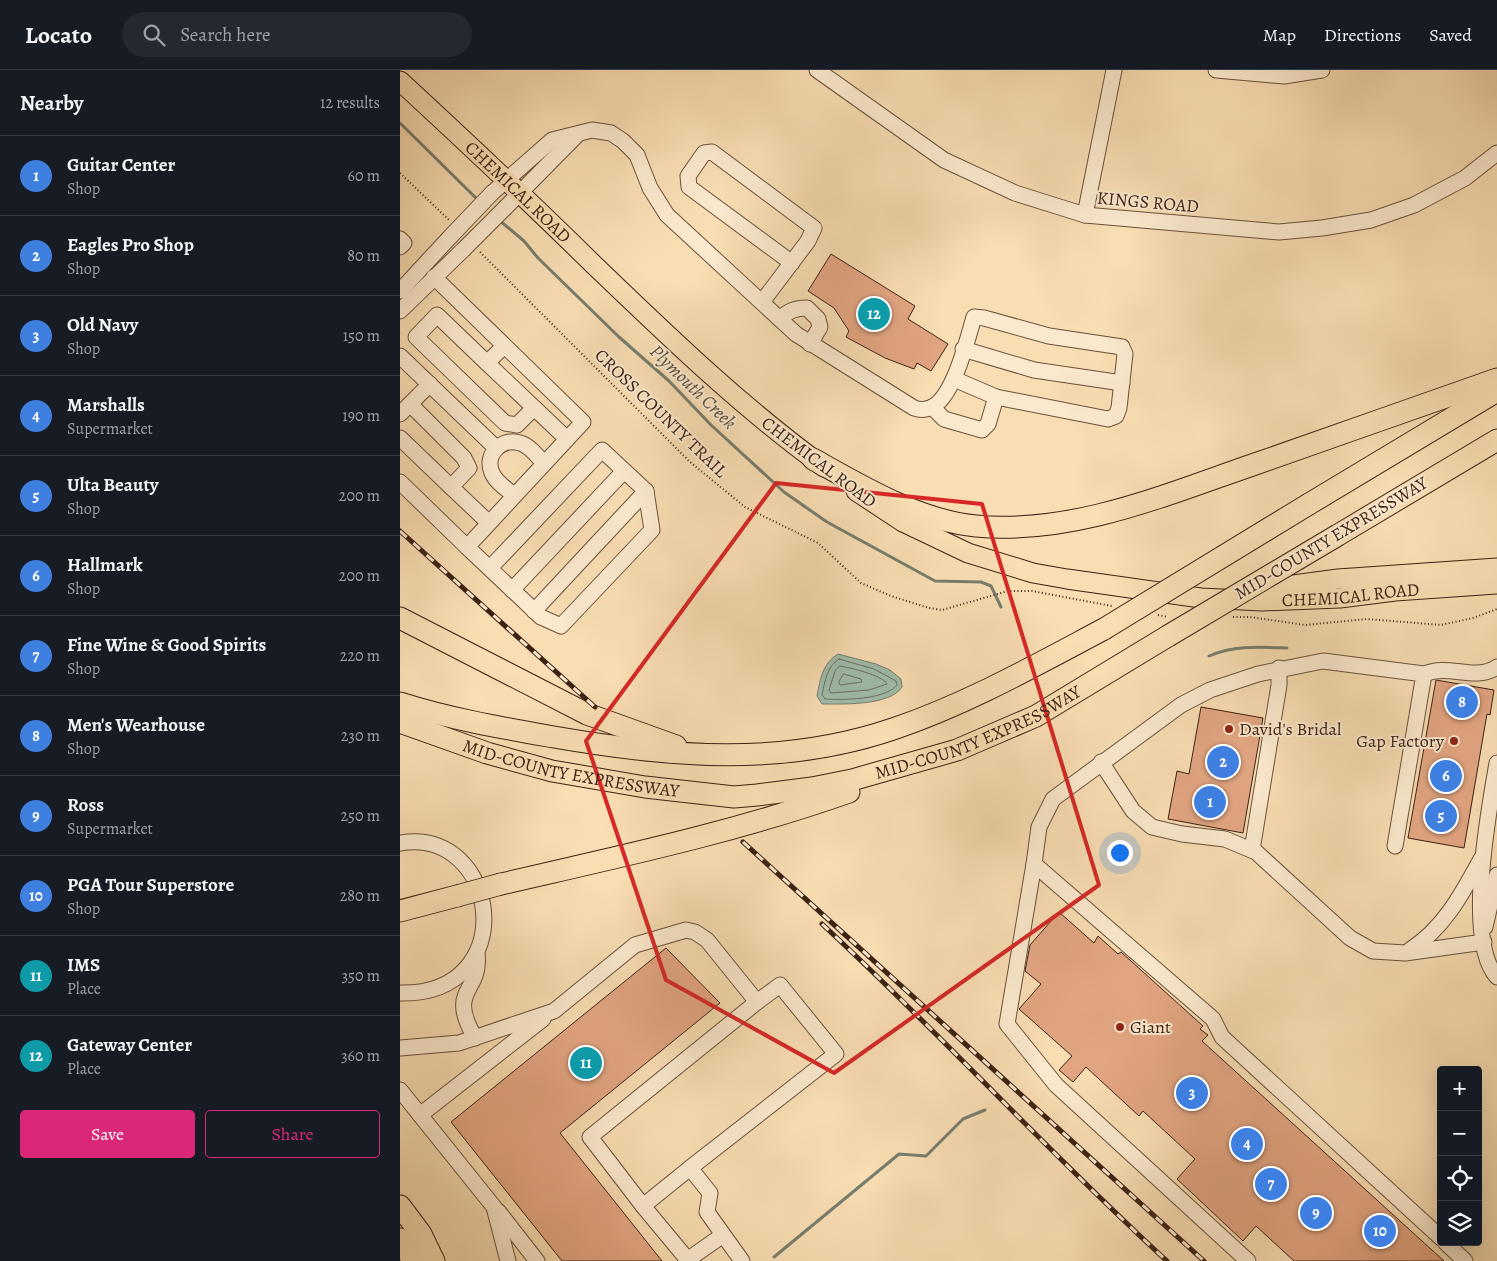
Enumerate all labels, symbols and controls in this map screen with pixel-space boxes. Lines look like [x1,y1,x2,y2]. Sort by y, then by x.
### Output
search box [122,12,472,57]
text: Locato [25,19,92,51]
icon: search [140,21,168,49]
text: Search here [180,22,271,48]
text: Map [1263,23,1296,47]
text: Directions [1324,23,1401,47]
text: Saved [1429,23,1472,47]
text: Nearby [20,89,83,117]
text: 12 results [320,92,380,114]
street label: CHEMICAL ROAD [460,136,576,248]
text: Guitar Center [67,152,175,178]
text: 1 [33,165,39,187]
text: 60 m [348,165,380,187]
text: Shop [67,178,100,200]
street label: KINGS ROAD [1096,186,1200,218]
text: Eagles Pro Shop [67,232,194,258]
text: 2 [32,245,40,267]
text: 80 m [347,245,380,267]
text: Shop [67,258,100,280]
pin: 12 [858,295,890,333]
text: Old Navy [67,312,138,338]
text: 3 [33,325,39,347]
text: 150 m [343,325,380,347]
text: Shop [67,338,100,360]
water label: Plymouth Creek [644,339,742,435]
street label: CROSS COUNTY TRAIL [590,343,733,483]
text: Marshalls [67,392,145,418]
text: 4 [32,405,40,427]
text: 190 m [342,405,380,427]
street label: CHEMICAL ROAD [757,411,881,513]
text: Supermarket [67,418,153,440]
street label: MID-COUNTY EXPRESSWAY [1230,470,1433,605]
text: Ulta Beauty [67,472,159,498]
text: 5 [33,485,39,507]
text: 200 m [339,485,380,507]
text: Shop [67,498,100,520]
text: Hallmark [67,552,143,578]
text: 6 [32,565,40,587]
text: 200 m [339,565,380,587]
street label: CHEMICAL ROAD [1281,577,1420,612]
text: Shop [67,578,100,600]
text: Fine Wine & Good Spirits [67,632,266,658]
text: 7 [33,645,39,667]
text: 220 m [340,645,380,667]
text: Shop [67,658,100,680]
street label: MID-COUNTY EXPRESSWAY [872,679,1086,785]
pin: 8 [1446,683,1478,721]
text: Men's Wearhouse [67,712,205,738]
place label: David's Bridal [1239,717,1342,741]
marker: David's Bridal [1223,723,1235,735]
text: 8 [32,725,40,747]
text: 230 m [341,725,380,747]
place label: Gap Factory [1356,729,1445,753]
street label: MID-COUNTY EXPRESSWAY [459,733,682,803]
marker: Gap Factory [1448,735,1460,747]
text: Shop [67,738,100,760]
pin: 2 [1207,743,1239,781]
pin: 6 [1430,757,1462,795]
pin: 1 [1194,783,1226,821]
text: Ross [67,792,104,818]
pin: 5 [1425,797,1457,835]
text: 9 [32,805,40,827]
text: 250 m [341,805,380,827]
text: Supermarket [67,818,153,840]
your location [1107,840,1133,866]
text: PGA Tour Superstore [67,872,234,898]
text: 10 [29,885,43,907]
text: 280 m [340,885,380,907]
text: Shop [67,898,100,920]
text: IMS [67,952,100,978]
text: 11 [30,965,42,987]
text: 350 m [341,965,380,987]
text: Place [67,978,101,1000]
place label: Giant [1130,1015,1171,1039]
marker: Giant [1114,1021,1126,1033]
text: Gateway Center [67,1032,192,1058]
pin: 11 [570,1044,602,1082]
text: 12 [29,1045,43,1067]
text: 360 m [341,1045,380,1067]
text: Place [67,1058,101,1080]
map controls [1437,1066,1482,1246]
button: + [1437,1066,1482,1111]
pin: 3 [1176,1074,1208,1112]
button: Save [20,1110,195,1158]
button: Share [205,1110,380,1158]
button: − [1437,1111,1482,1156]
pin: 4 [1231,1125,1263,1163]
button: locate [1437,1156,1482,1201]
pin: 7 [1255,1165,1287,1203]
pin: 9 [1300,1194,1332,1232]
button: layers [1437,1201,1482,1246]
pin: 10 [1364,1212,1396,1250]

